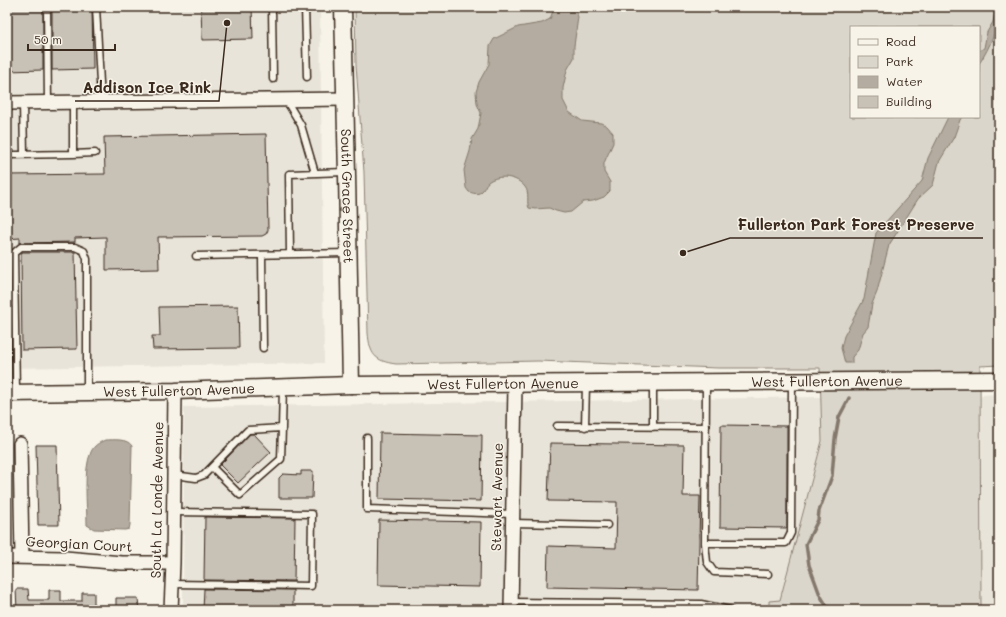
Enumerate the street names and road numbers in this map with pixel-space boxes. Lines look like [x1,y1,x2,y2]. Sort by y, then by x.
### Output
street label: South Grace Street [337,128,359,263]
street label: West Fullerton Avenue [751,371,903,391]
street label: West Fullerton Avenue [427,373,579,393]
street label: West Fullerton Avenue [103,378,255,401]
street label: South La Londe Avenue [146,421,167,579]
street label: Stewart Avenue [486,443,507,551]
street label: Georgian Court [25,531,133,556]

